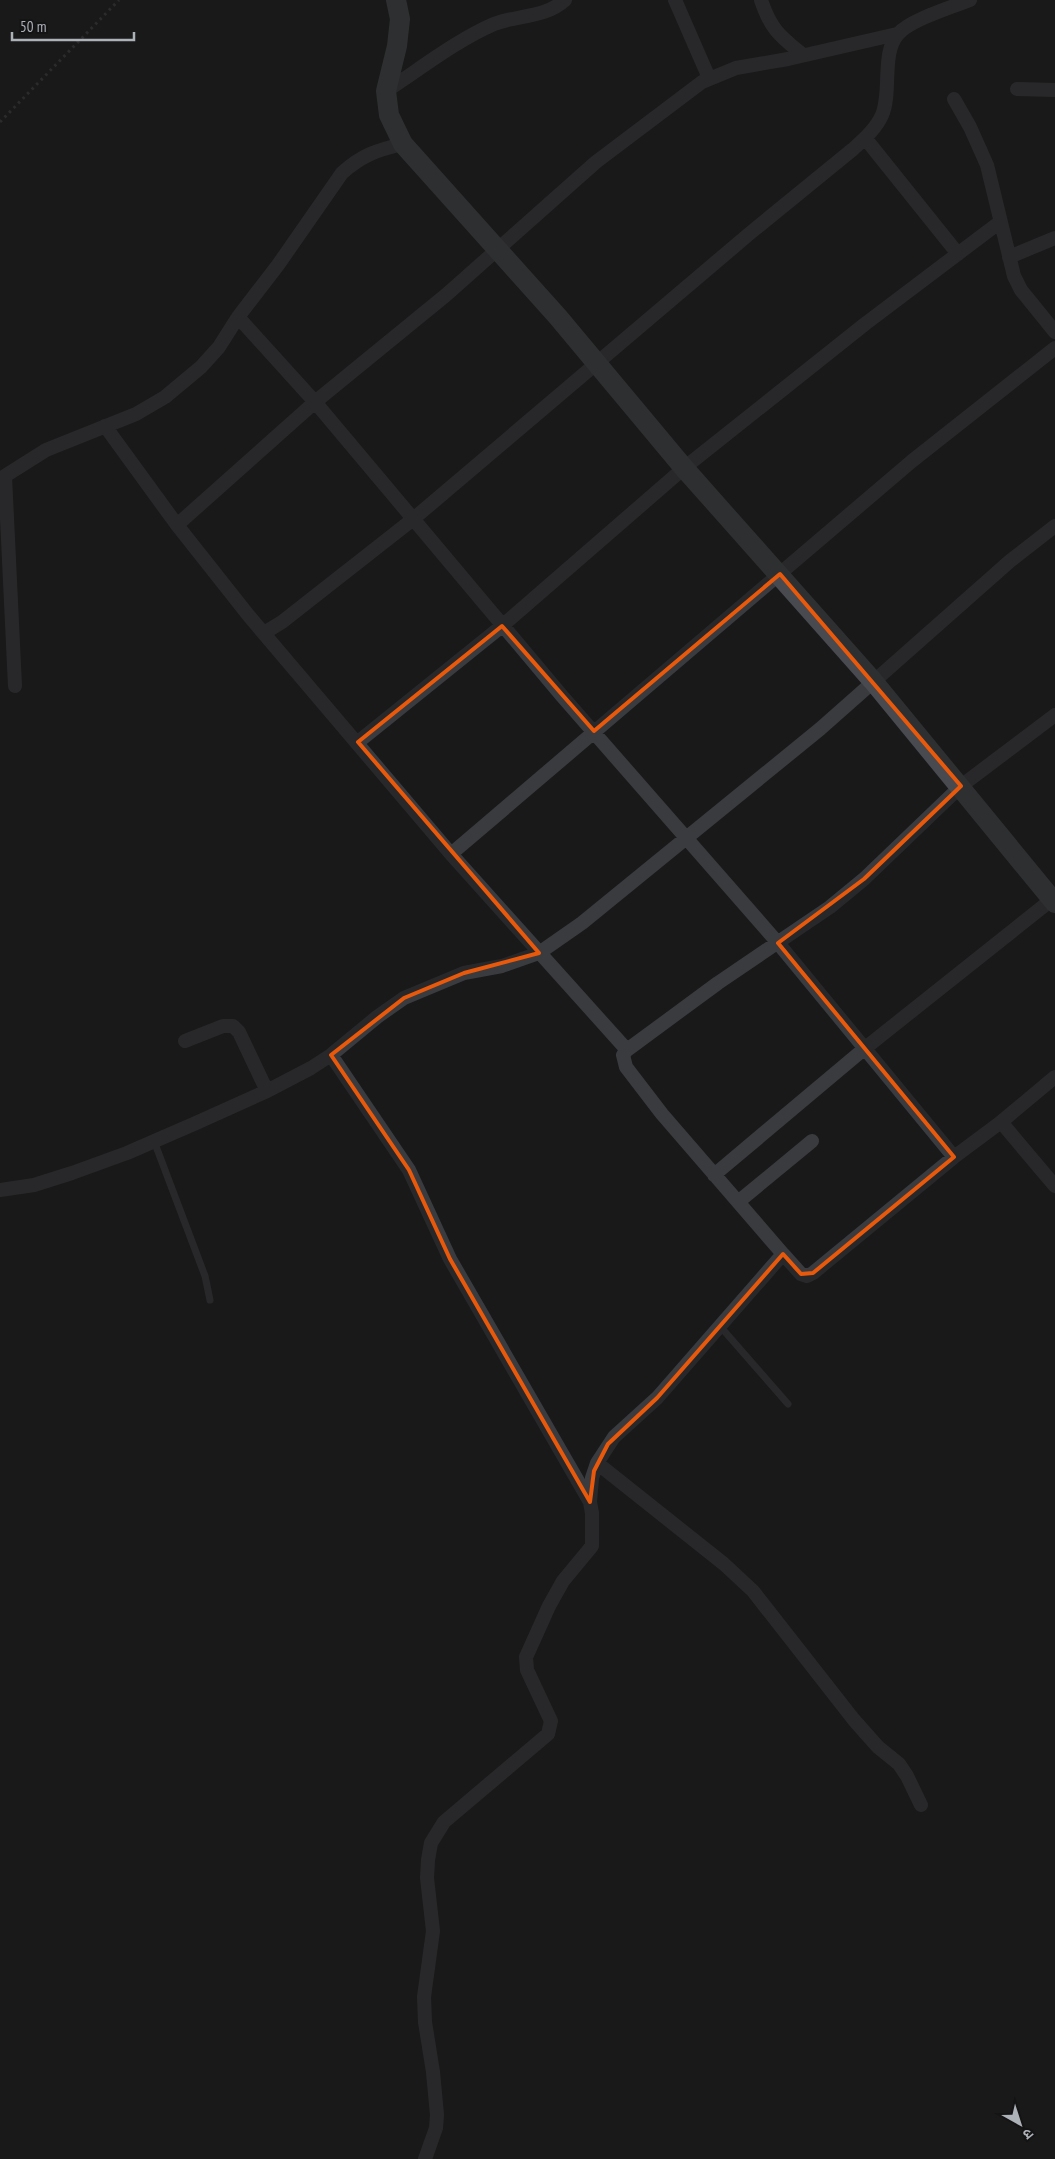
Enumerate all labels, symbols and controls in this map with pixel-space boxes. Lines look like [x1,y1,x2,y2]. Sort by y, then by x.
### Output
scale bar [12,10,135,42]
text: 50 m [20,17,46,36]
north arrow [995,2099,1045,2149]
text: उ [1019,2125,1037,2144]

